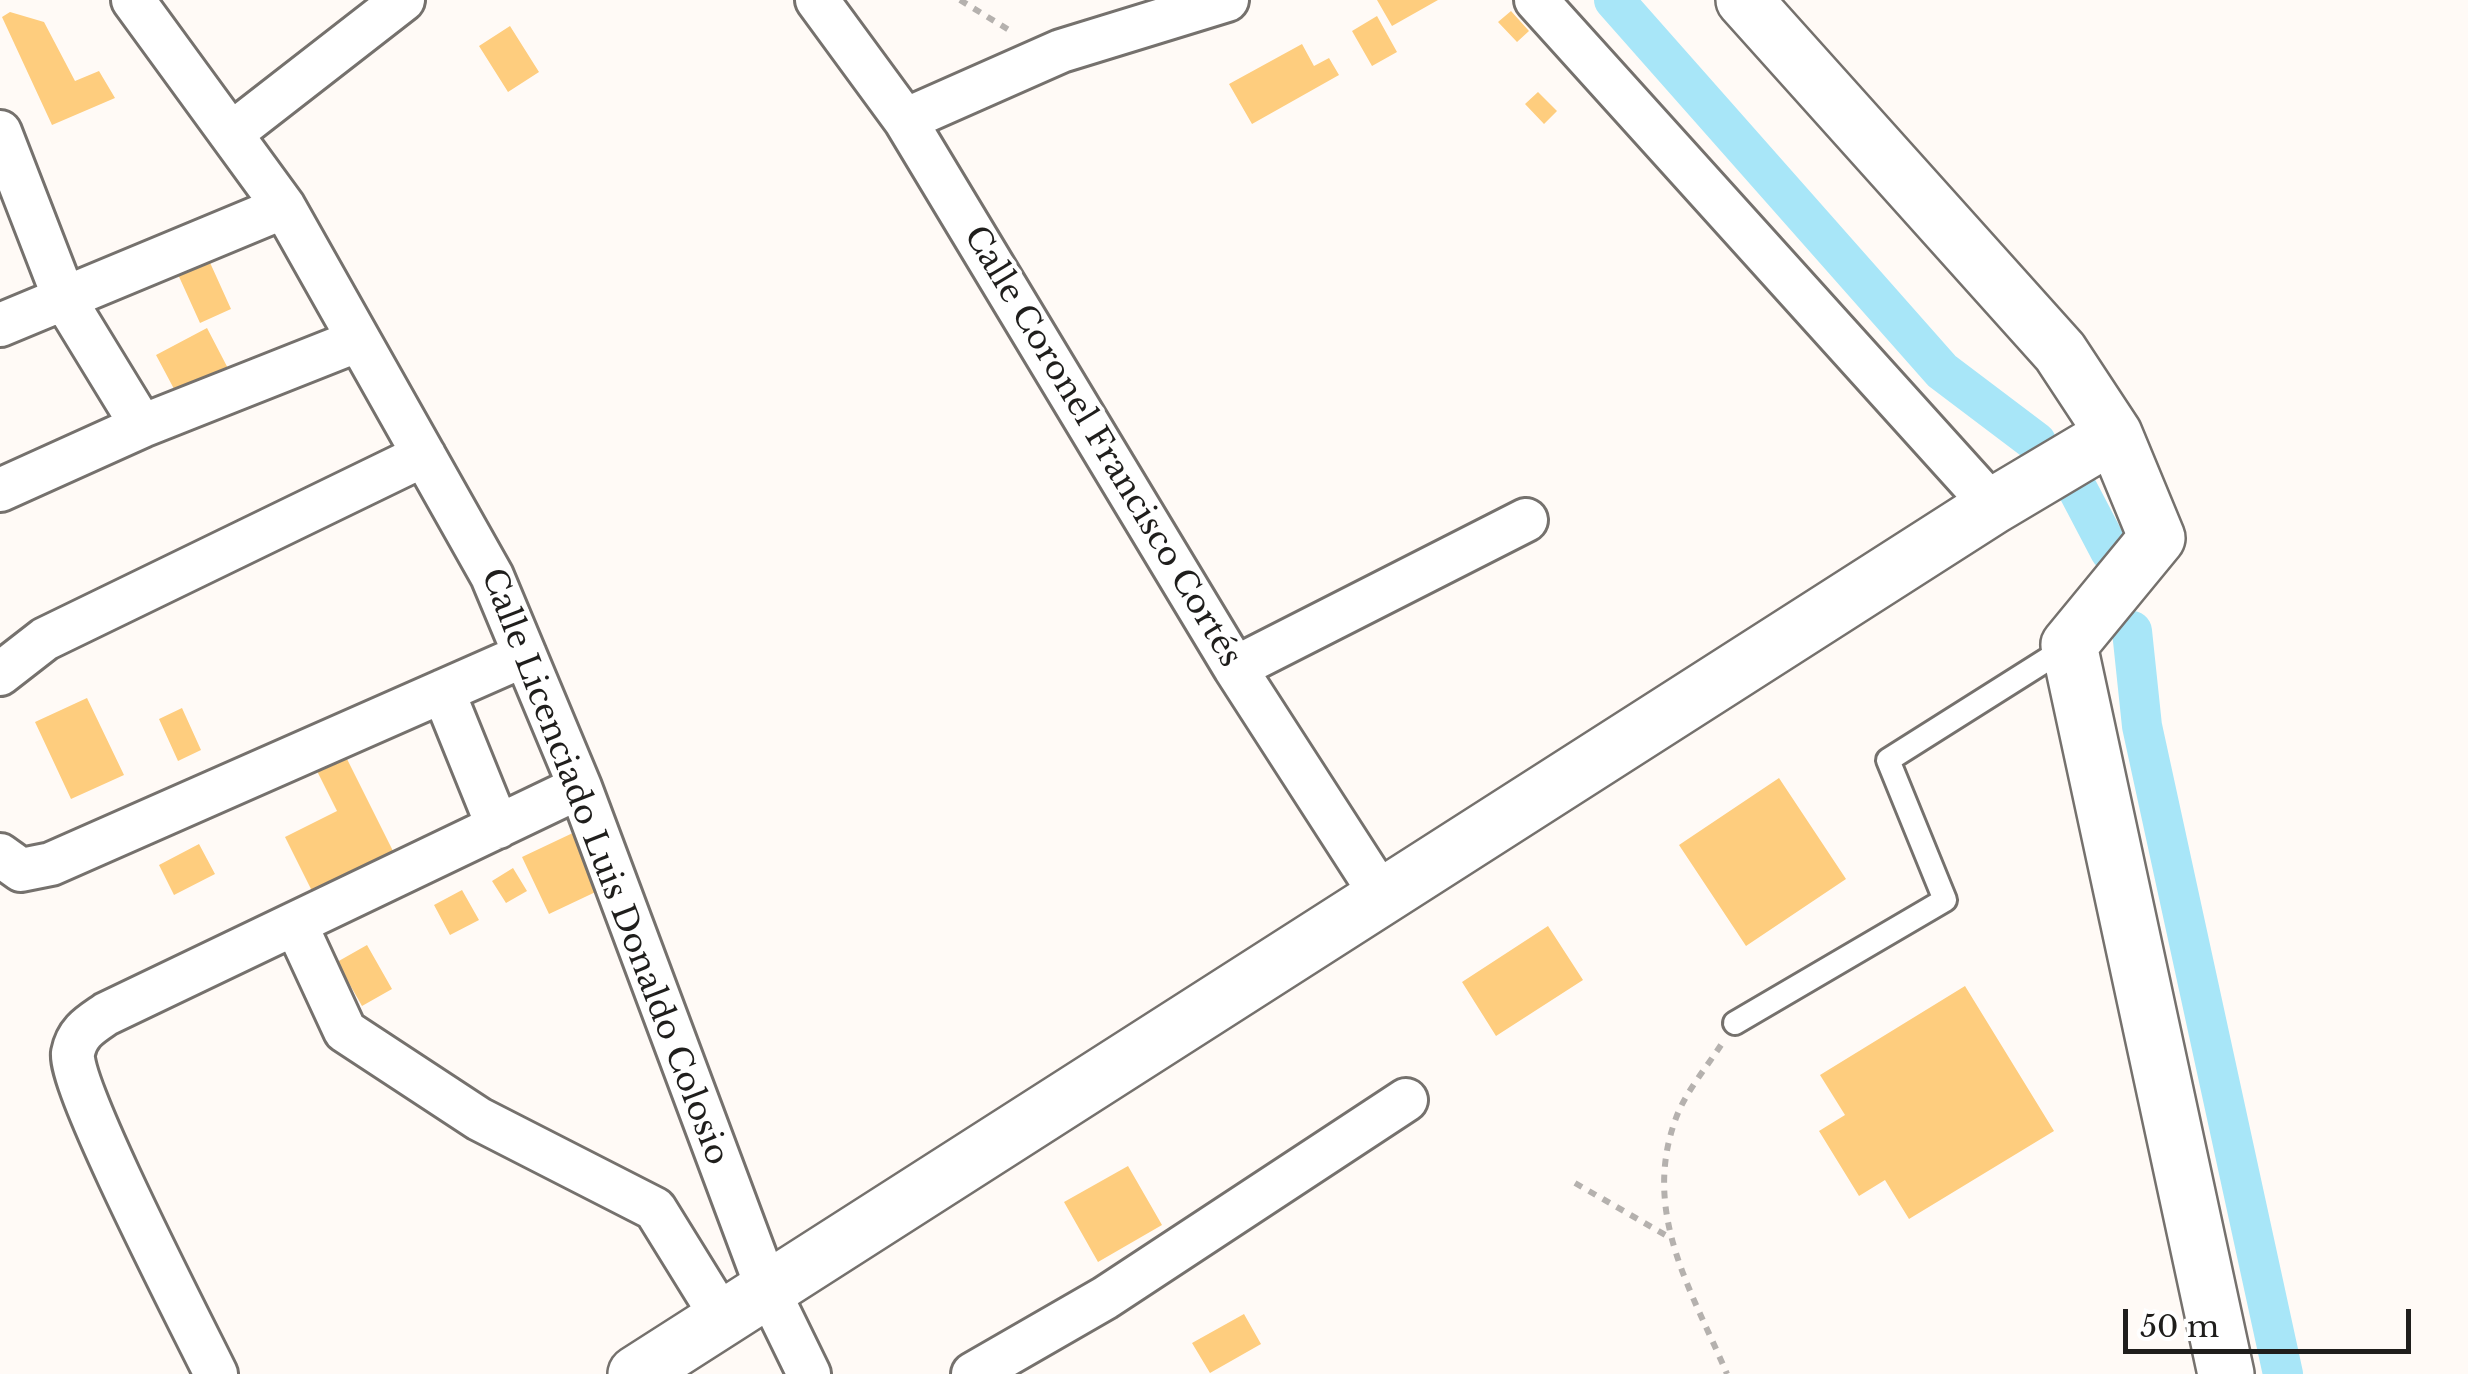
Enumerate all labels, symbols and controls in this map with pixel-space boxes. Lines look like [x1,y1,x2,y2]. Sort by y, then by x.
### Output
street label: Calle Coronel Francisco Cortés [955,220,1249,674]
street label: Calle Licenciado Luis Donaldo Colosio [472,563,736,1171]
scale bar [2128,1289,2416,1351]
text: 50 m [2140,1308,2219,1345]

